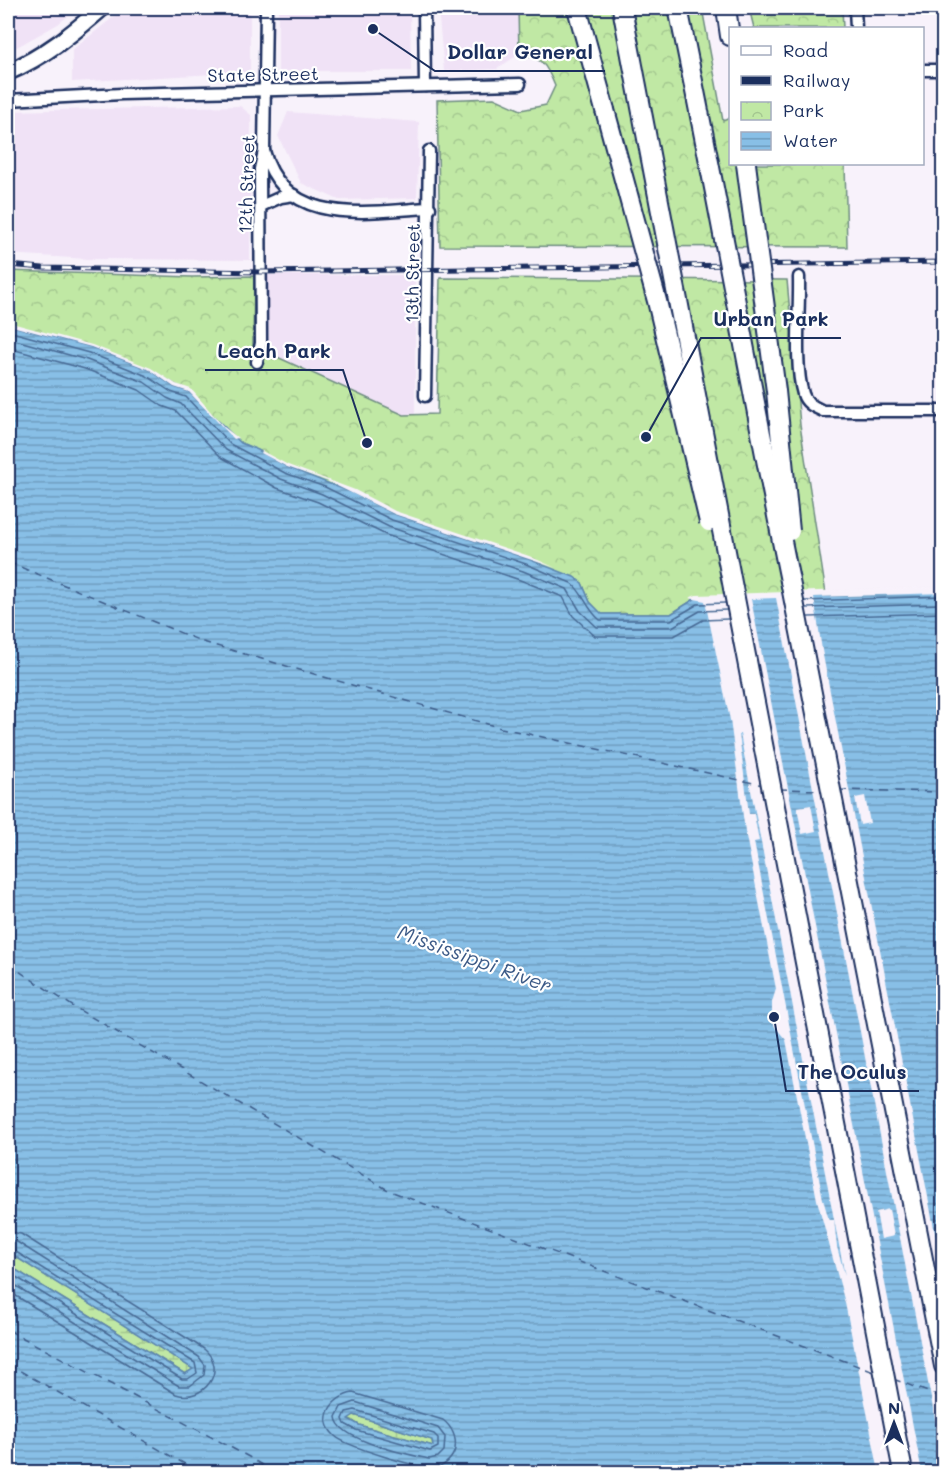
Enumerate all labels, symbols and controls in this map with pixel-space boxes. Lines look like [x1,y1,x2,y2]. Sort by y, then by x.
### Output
legend [729,27,924,165]
callout: Dollar General [435,33,605,71]
text: Dollar General [447,38,593,64]
text: Road [783,38,828,62]
street label: State Street [207,61,319,87]
text: Railway [783,68,850,92]
text: Park [783,98,824,122]
text: Water [783,128,838,152]
street label: 12th Street [232,134,260,234]
street label: 13th Street [399,223,425,323]
callout: Urban Park [701,300,841,338]
text: Urban Park [713,305,829,331]
callout: Leach Park [205,332,343,370]
text: Leach Park [217,337,331,363]
water label: Mississippi River [394,918,556,998]
callout: The Oculus [786,1053,919,1091]
text: The Oculus [797,1058,907,1084]
north arrow [864,1393,924,1453]
text: N [888,1397,900,1418]

